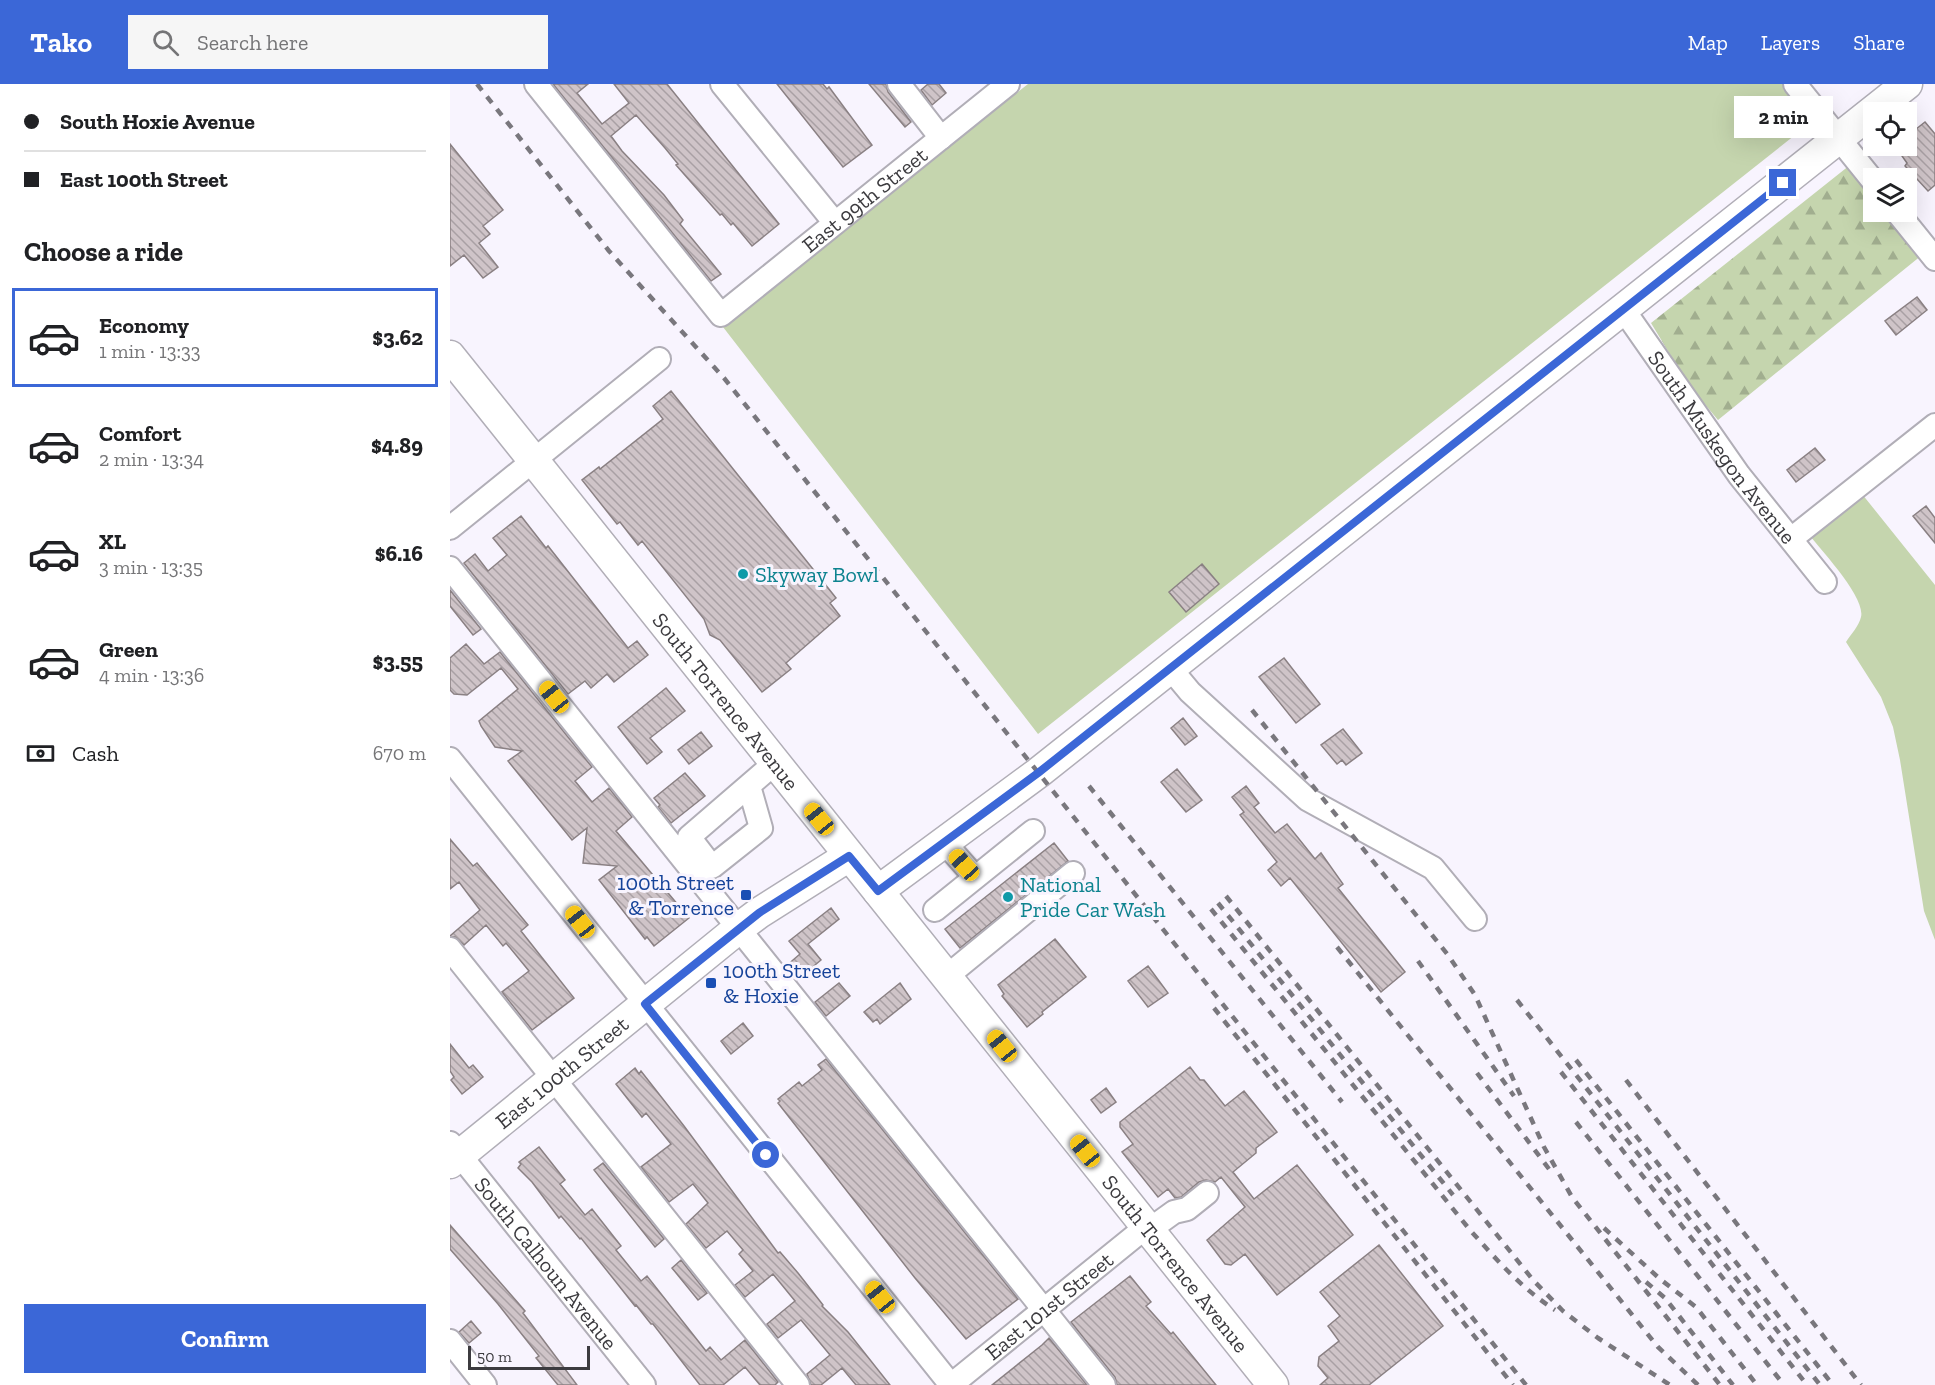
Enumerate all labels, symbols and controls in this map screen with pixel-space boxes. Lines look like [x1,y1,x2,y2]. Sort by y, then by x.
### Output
search box [128,15,548,69]
text: Tako [30,26,92,59]
icon: search [149,26,182,59]
text: Search here [197,29,308,56]
text: Map [1688,30,1728,55]
text: Layers [1761,30,1820,55]
text: Share [1853,30,1905,55]
callout: 2 min [1734,96,1832,138]
map controls [1863,102,1917,222]
button: locate [1863,102,1917,156]
text: 2 min [1759,105,1808,129]
text: South Hoxie Avenue [60,108,255,135]
street label: East 99th Street [797,141,933,258]
text: East 100th Street [60,166,228,193]
button: layers [1863,168,1917,222]
route end [1769,169,1796,196]
text: Choose a ride [24,236,183,268]
icon: car [27,311,81,365]
text: Economy [99,312,189,339]
text: $3.62 [372,324,423,351]
text: 1 min · 13:33 [99,339,201,363]
street label: South Muskegon Avenue [1642,345,1802,549]
icon: car [27,419,81,473]
text: Comfort [99,420,181,447]
text: $4.89 [371,432,423,459]
text: 2 min · 13:34 [99,447,204,471]
icon: car [27,527,81,581]
text: XL [99,528,126,555]
text: $6.16 [375,540,423,567]
text: 3 min · 13:35 [99,555,203,579]
place label: Skyway Bowl [755,561,879,588]
marker: Skyway Bowl [736,567,750,581]
street label: South Torrence Avenue [646,607,805,796]
icon: car [27,635,81,689]
text: Green [99,636,158,663]
text: $3.55 [372,648,423,675]
text: 4 min · 13:36 [99,663,204,687]
car [536,677,572,717]
icon: cash [24,737,57,770]
text: Cash [72,740,119,767]
text: 670 m [373,741,426,765]
car [801,799,837,839]
car [945,846,983,884]
place label: 100th Street & Torrence [617,869,735,921]
place label: National Pride Car Wash [1020,871,1166,923]
marker: 100th Street & Torrence [739,888,753,902]
marker: National Pride Car Wash [1001,890,1015,904]
car [562,902,598,942]
place label: 100th Street & Hoxie [723,957,841,1009]
marker: 100th Street & Hoxie [704,976,718,990]
street label: East 100th Street [490,1010,635,1135]
car [984,1026,1020,1066]
car [1067,1131,1103,1171]
route start [752,1141,779,1168]
street label: South Torrence Avenue [1096,1169,1255,1358]
street label: South Calhoun Avenue [468,1172,623,1355]
street label: East 101st Street [980,1246,1119,1366]
car [862,1277,898,1317]
button: Confirm [24,1304,426,1373]
scale bar [468,1343,590,1370]
text: 50 m [477,1347,512,1366]

